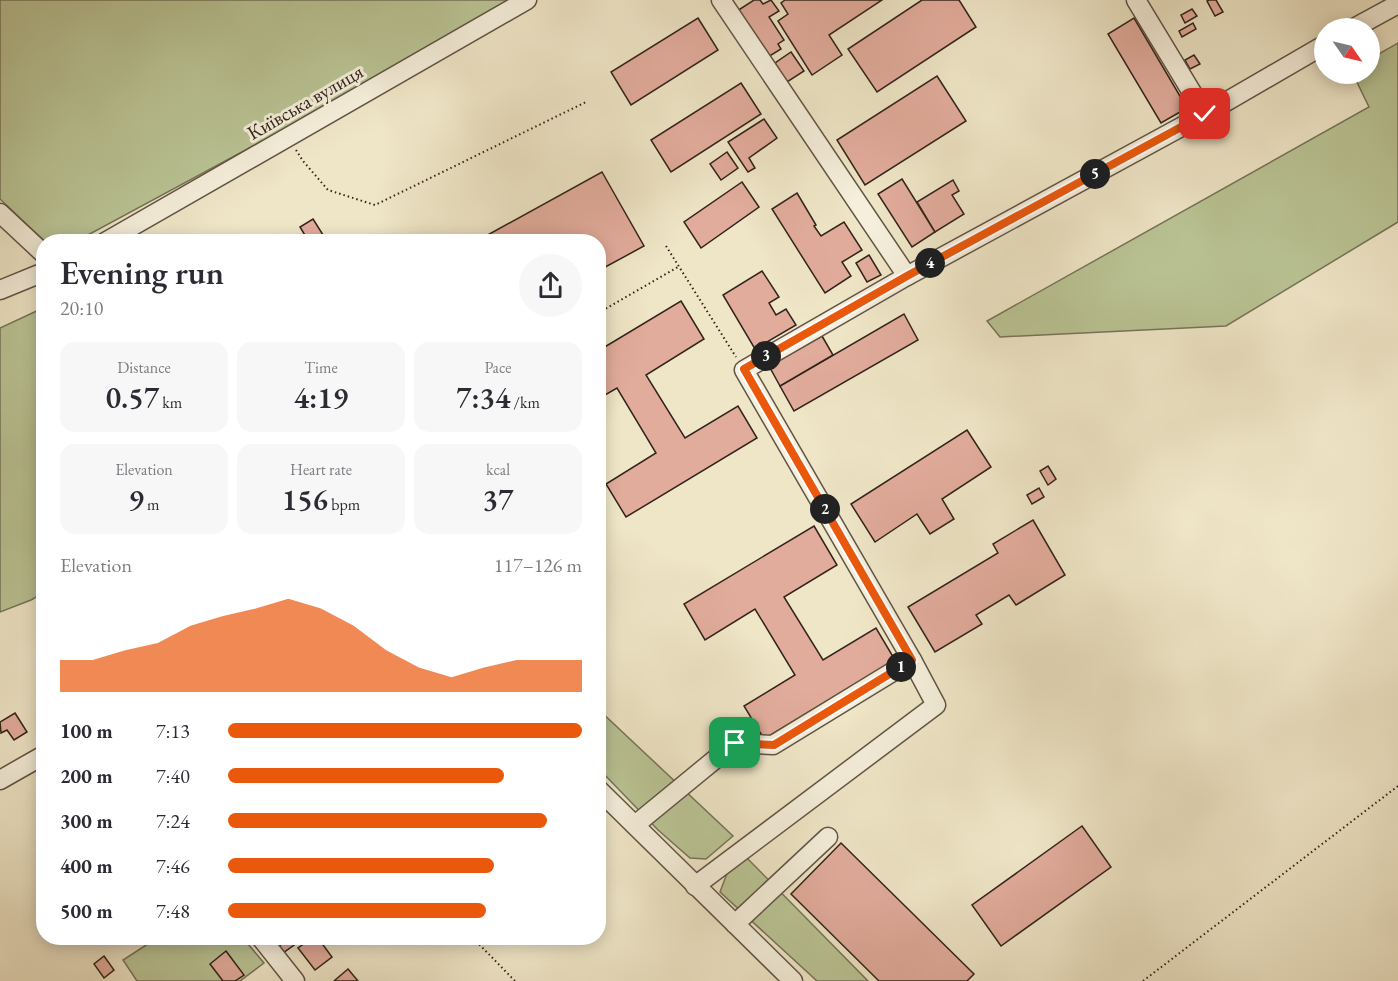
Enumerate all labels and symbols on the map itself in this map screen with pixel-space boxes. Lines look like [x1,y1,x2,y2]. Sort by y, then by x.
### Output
north arrow [1314,18,1380,84]
street label: Київська вулиця [242,58,368,146]
pin [1179,88,1230,139]
pin: 5 [1080,159,1110,189]
pin: 4 [915,248,945,278]
pin: 3 [751,341,781,371]
pin: 2 [810,494,840,524]
pin: 1 [886,652,916,682]
pin [709,717,760,768]

